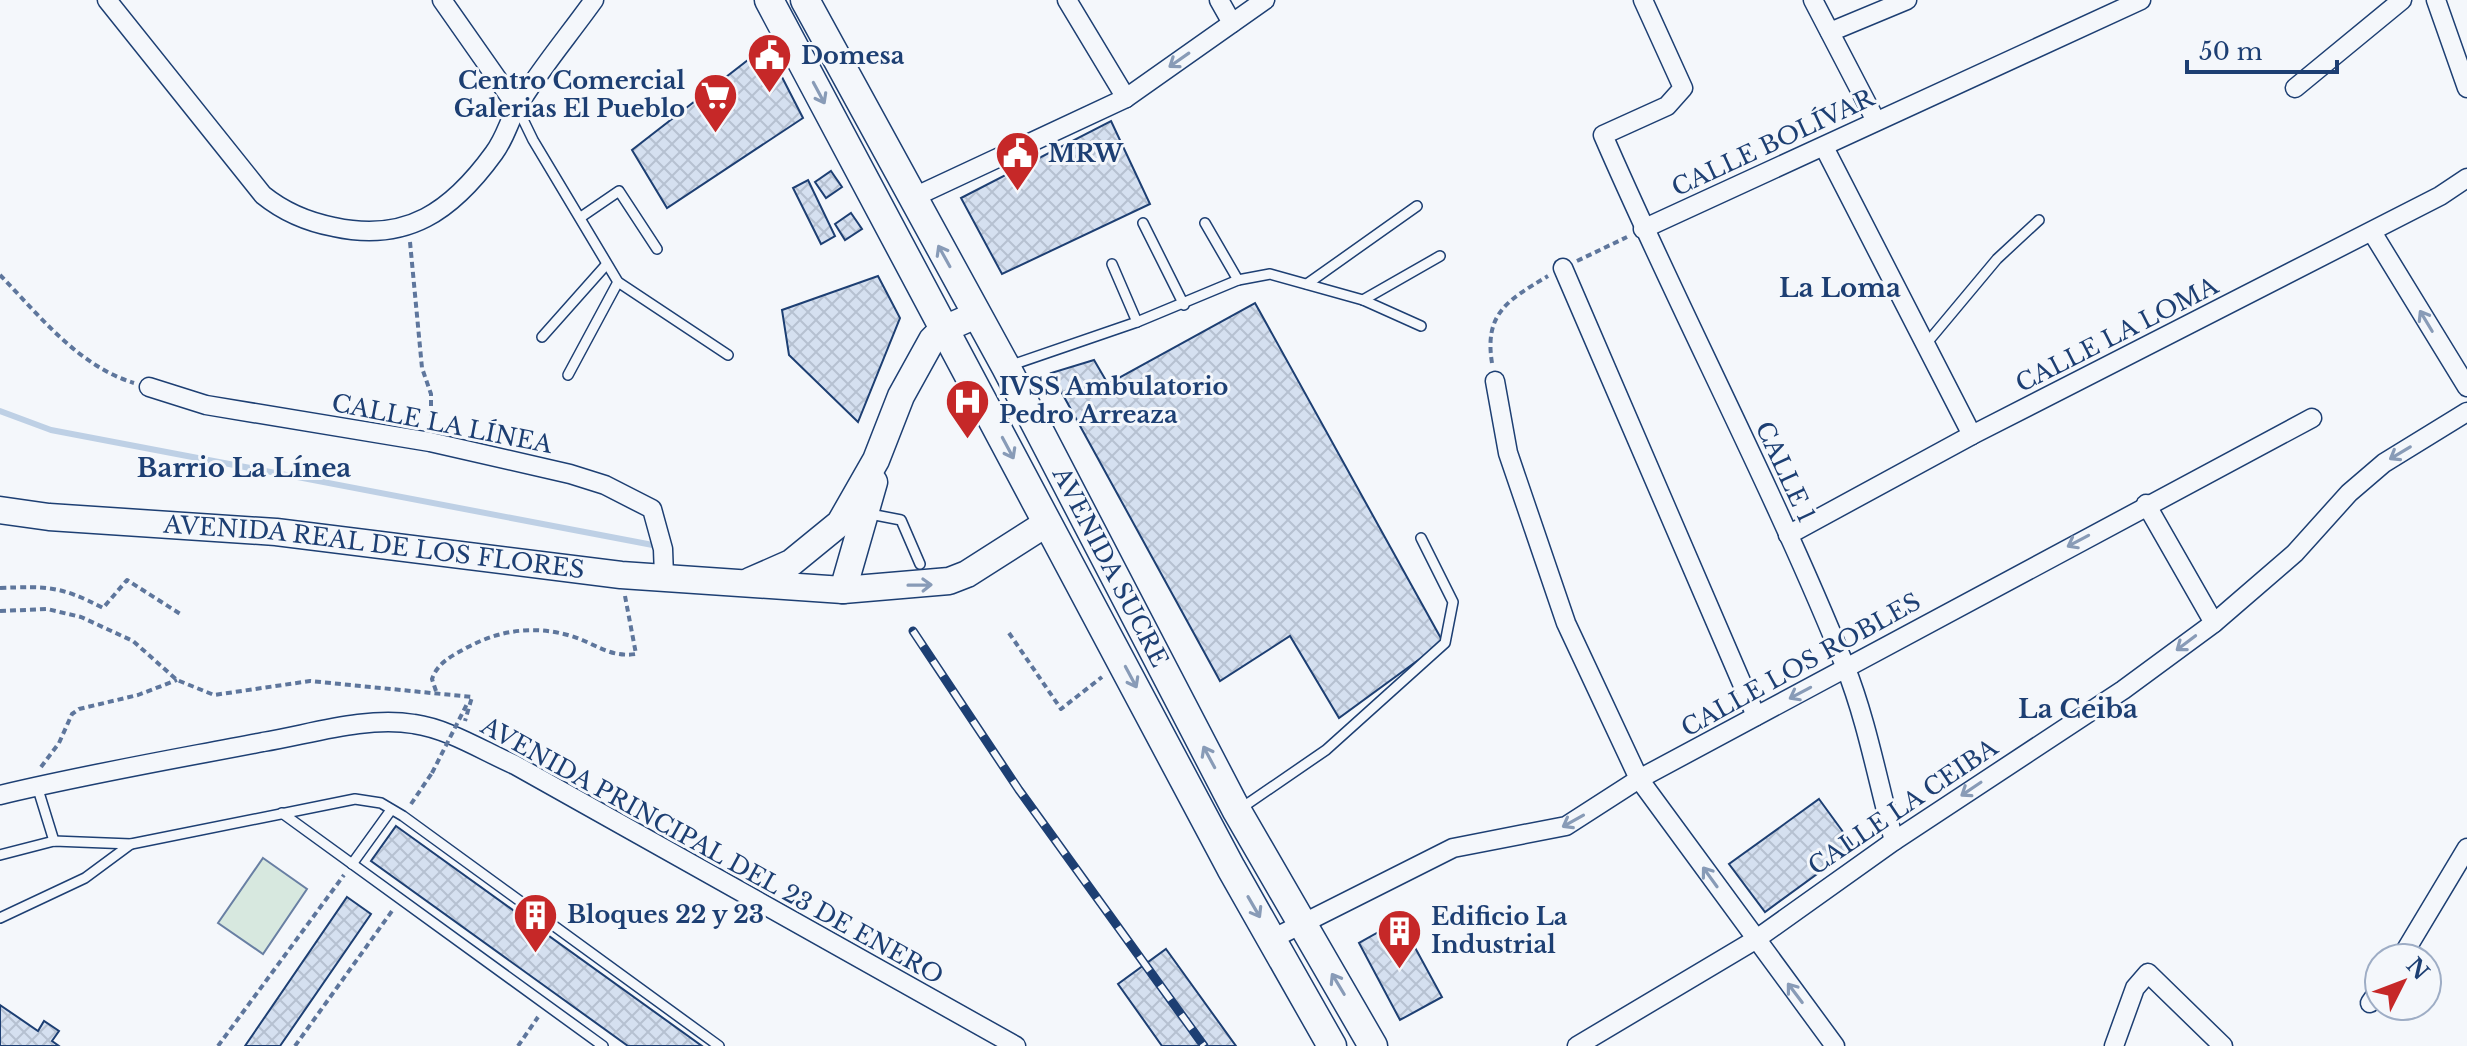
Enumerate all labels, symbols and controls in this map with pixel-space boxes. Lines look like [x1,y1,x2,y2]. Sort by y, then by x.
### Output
scale bar [2187,24,2337,74]
public building icon: Domesa [746,32,794,95]
text: 50 m [2199,37,2263,66]
place label: Domesa [801,41,905,70]
one-way arrow [1168,52,1190,68]
place label: Centro Comercial Galerias El Pueblo [454,66,685,123]
supermarket icon: Centro Comercial Galerias El Pueblo [692,71,740,134]
one-way arrow [811,81,827,105]
street label: CALLE BOLÍVAR [1667,83,1879,202]
public building icon: MRW [993,130,1041,193]
place label: MRW [1048,139,1124,168]
one-way arrow [936,245,952,268]
street label: CALLE LA LOMA [2011,271,2223,398]
district label: La Loma [1779,272,1901,304]
one-way arrow [2418,310,2434,333]
place label: IVSS Ambulatorio Pedro Arreaza [999,372,1228,429]
hospital icon: IVSS Ambulatorio Pedro Arreaza [944,377,992,440]
street label: CALLE LA LÍNEA [329,388,555,459]
street label: CALLE 1 [1750,417,1821,527]
one-way arrow [1001,436,1017,459]
one-way arrow [2389,445,2412,461]
district label: Barrio La Línea [137,452,351,484]
street label: AVENIDA SUCRE [1046,461,1174,672]
street label: AVENIDA REAL DE LOS FLORES [162,510,586,584]
one-way arrow [2067,534,2090,550]
one-way arrow [906,577,933,592]
street label: CALLE LOS ROBLES [1676,587,1925,742]
one-way arrow [2176,635,2197,652]
one-way arrow [1124,665,1140,688]
one-way arrow [1789,685,1813,701]
district label: La Ceiba [2018,693,2138,725]
street label: AVENIDA PRINCIPAL DEL 23 DE ENERO [475,710,948,990]
street label: CALLE LA CEIBA [1803,732,2003,881]
one-way arrow [1200,746,1216,770]
one-way arrow [1960,781,1982,798]
one-way arrow [1562,813,1585,829]
one-way arrow [1701,866,1718,888]
building icon: Bloques 22 y 23 [512,891,560,954]
one-way arrow [1246,895,1262,918]
place label: Bloques 22 y 23 [567,900,764,929]
place label: Edificio La Industrial [1431,902,1568,959]
building icon: Edificio La Industrial [1376,907,1424,970]
north arrow [2363,942,2443,1022]
text: N [2401,952,2435,986]
one-way arrow [1329,973,1345,996]
one-way arrow [1787,983,1804,1004]

